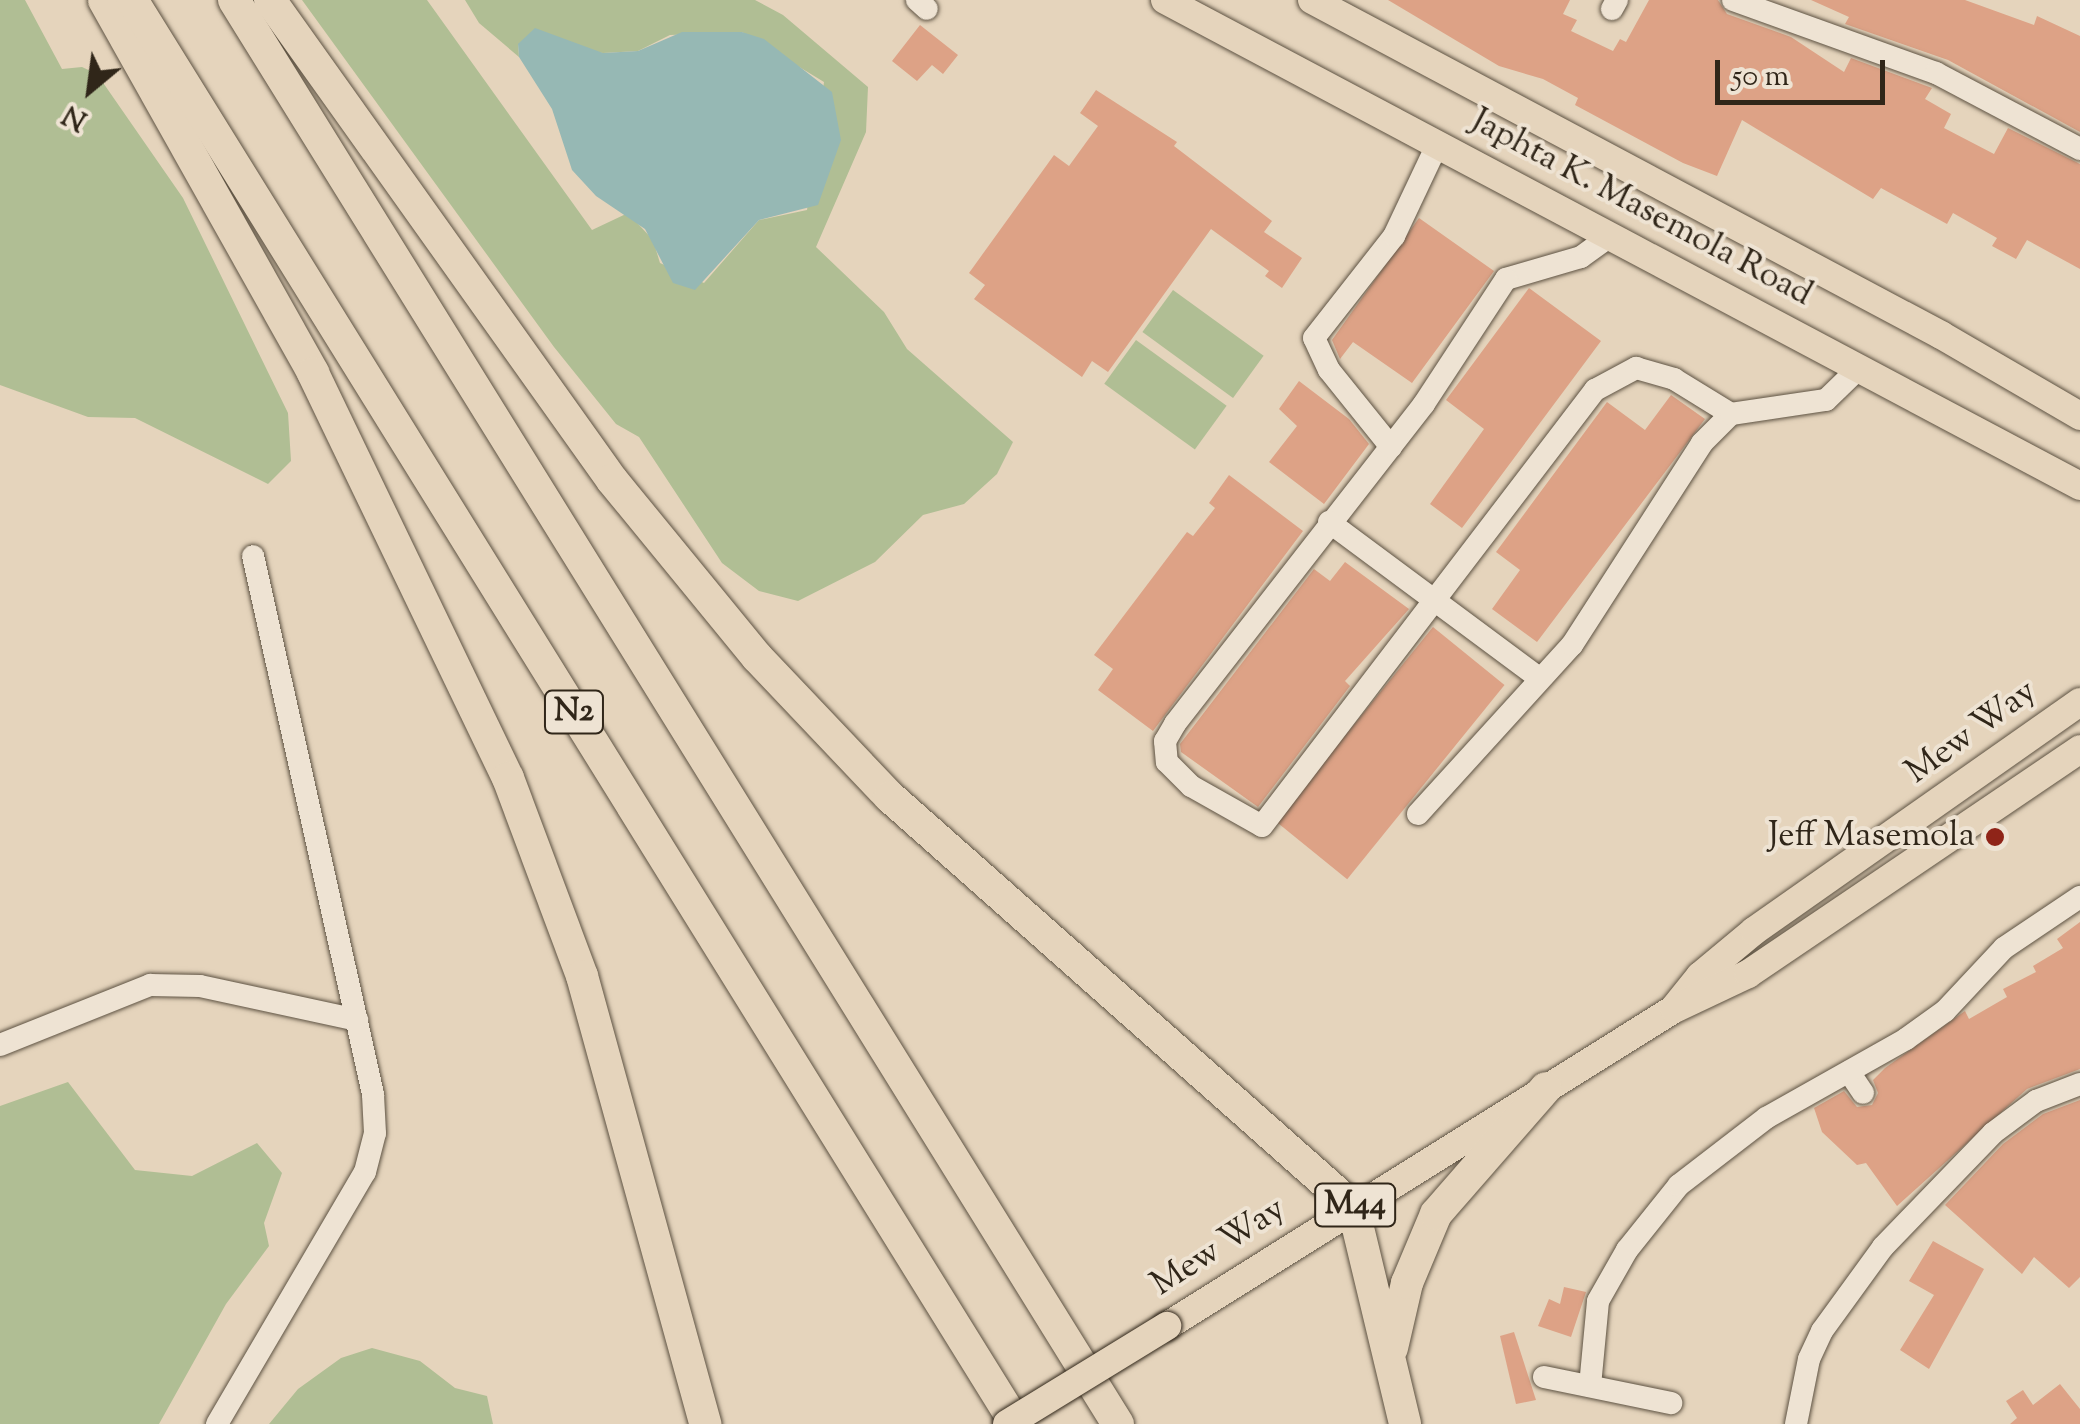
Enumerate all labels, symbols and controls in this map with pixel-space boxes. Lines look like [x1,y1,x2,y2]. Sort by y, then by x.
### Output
north arrow [40,40,140,140]
scale bar [1720,40,1890,102]
text: 50 m [1732,56,1789,99]
text: N [56,93,95,139]
street label: Japhta K. Masemola Road [1463,101,1819,317]
street label: Mew Way [1899,672,2045,794]
road number: N2 [542,685,606,739]
place label: Jeff Masemola [1768,816,1975,858]
marker: Jeff Masemola [1984,826,2006,848]
road number: M44 [1312,1178,1398,1232]
street label: Mew Way [1144,1189,1294,1307]

